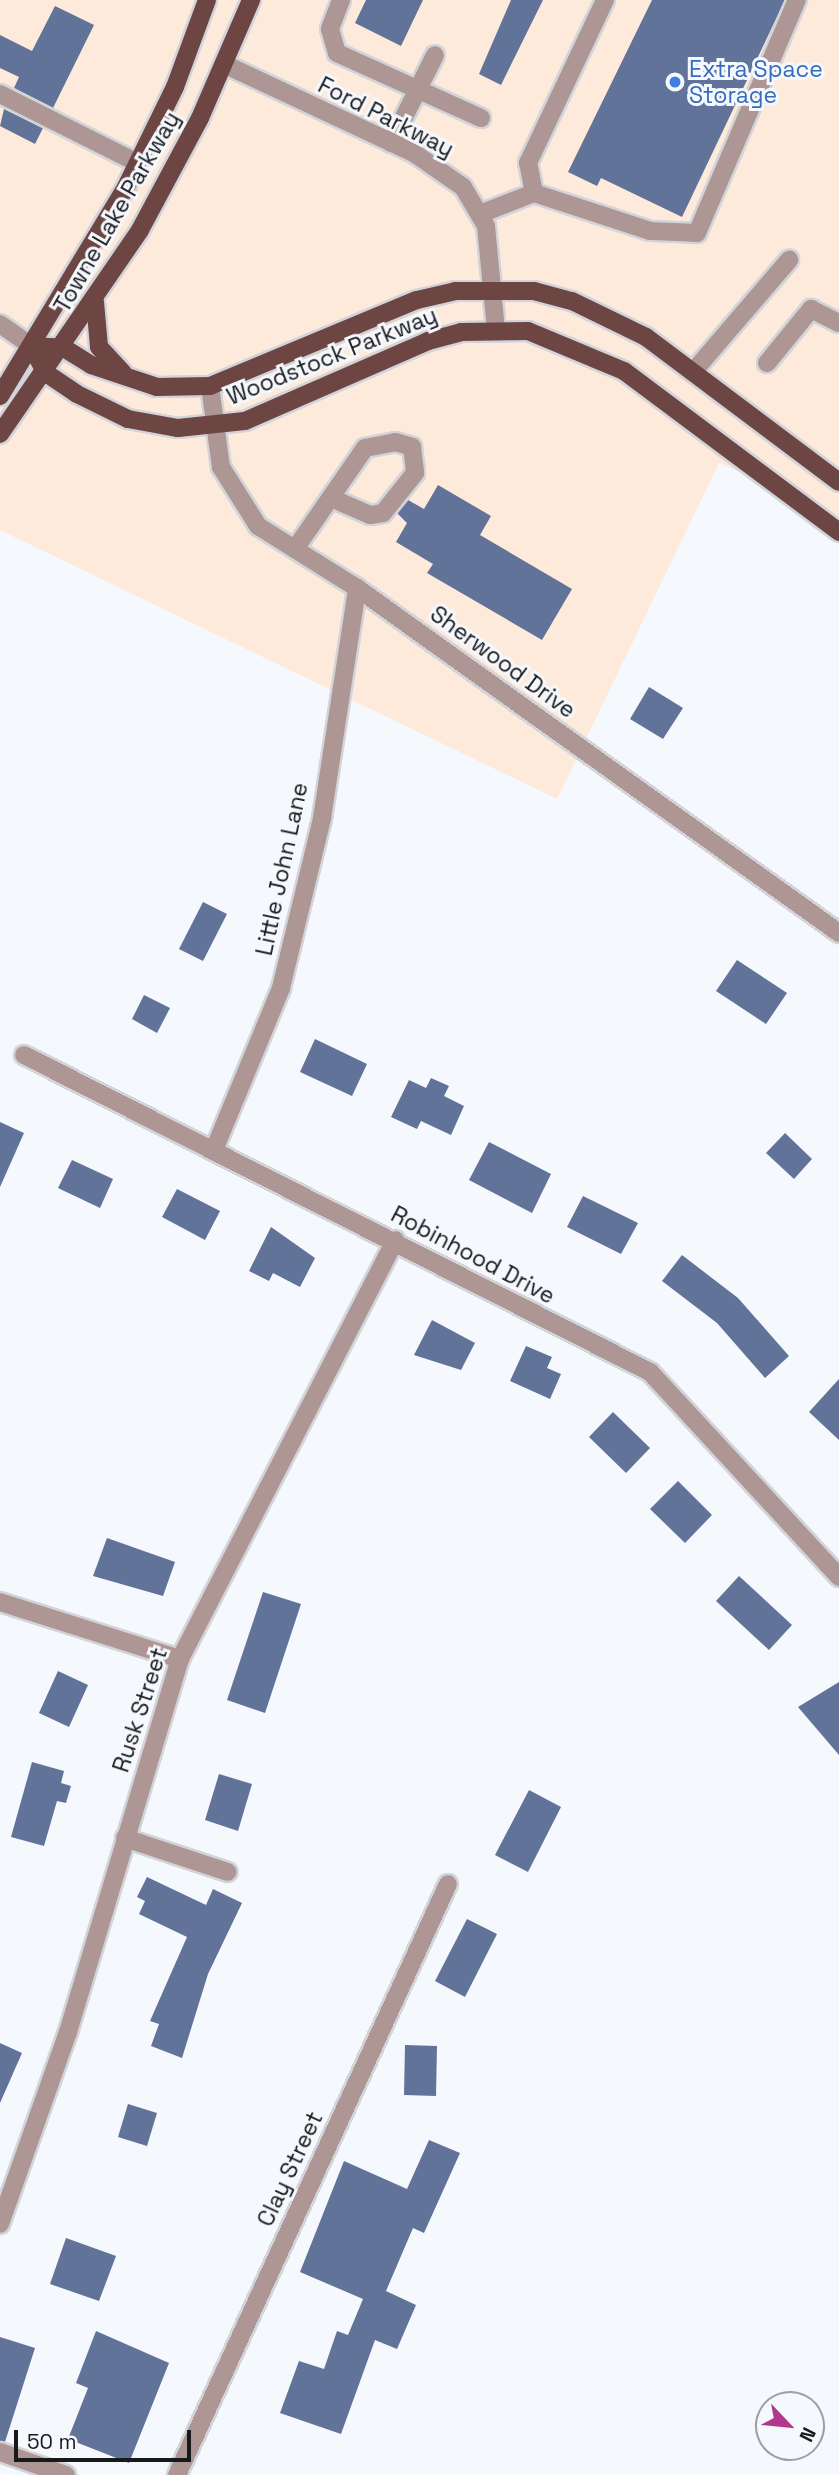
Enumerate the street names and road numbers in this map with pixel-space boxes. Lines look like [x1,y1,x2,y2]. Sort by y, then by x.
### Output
street label: Ford Parkway [314,71,458,163]
street label: Towne Lake Parkway [48,107,186,317]
street label: Woodstock Parkway [223,301,441,411]
street label: Sherwood Drive [425,600,581,724]
street label: Little John Lane [250,780,314,958]
street label: Robinhood Drive [386,1200,560,1310]
street label: Rusk Street [107,1644,173,1776]
street label: Clay Street [251,2107,329,2231]

